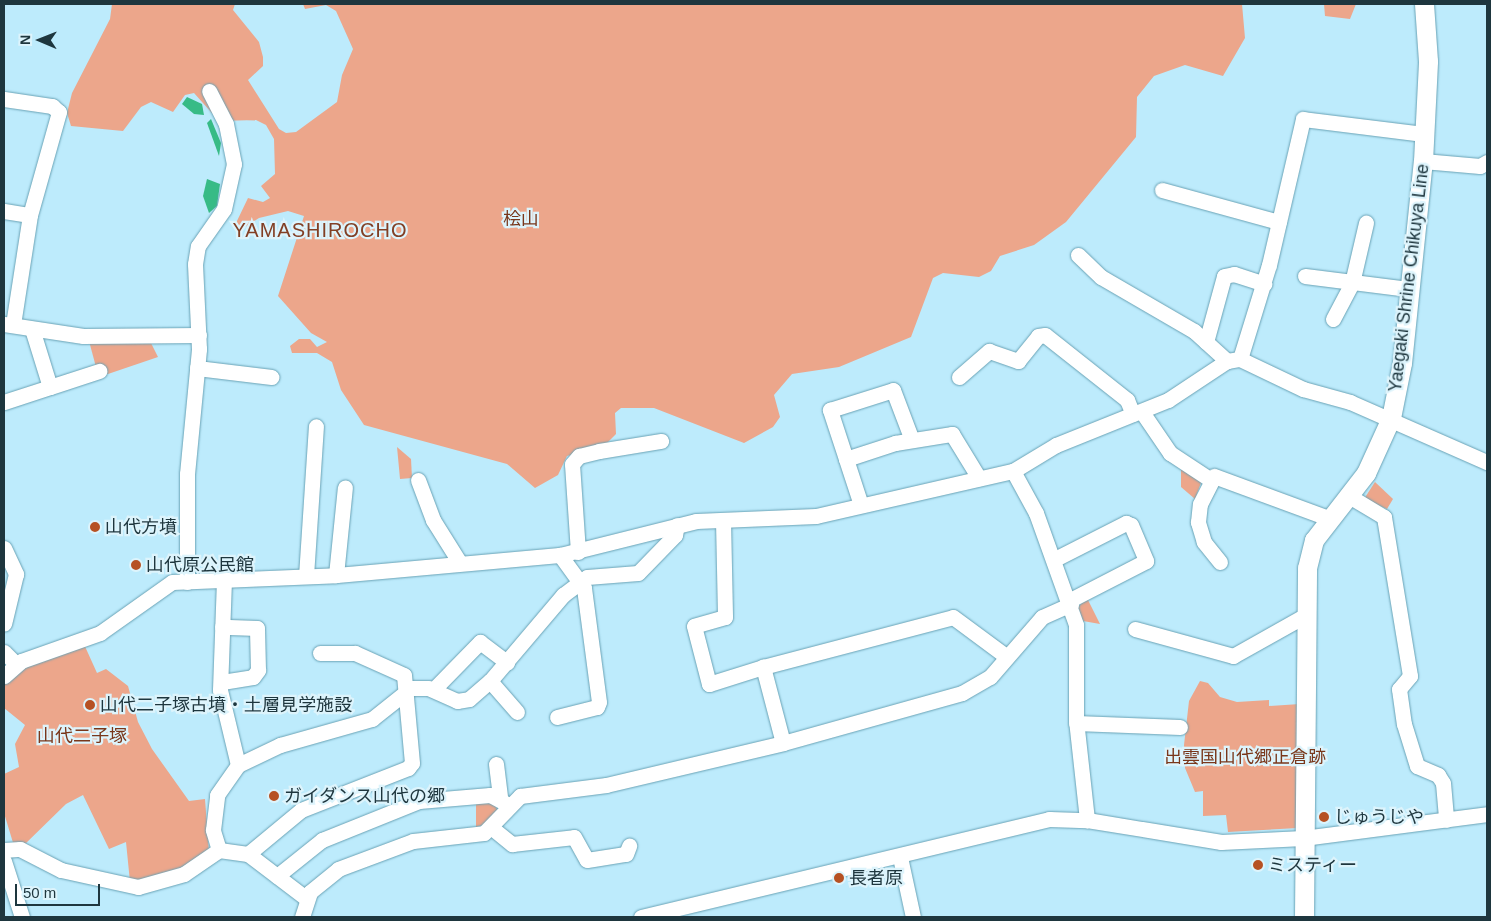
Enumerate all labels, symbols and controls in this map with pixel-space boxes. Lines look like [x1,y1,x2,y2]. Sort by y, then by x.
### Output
north arrow [15,15,65,65]
text: N [17,35,33,45]
street label: Yaegaki Shrine Chikuya Line [1384,163,1434,393]
park label: 桧山 [503,208,539,230]
district label: YAMASHIROCHO [231,218,409,242]
place label: 山代方墳 [105,516,177,538]
marker: 山代方墳 [89,521,101,533]
place label: 山代原公民館 [146,554,254,576]
marker: 山代原公民館 [130,559,142,571]
place label: 山代二子塚古墳・土層見学施設 [100,694,352,716]
marker: 山代二子塚古墳・土層見学施設 [84,699,96,711]
park label: 山代二子塚 [37,725,127,747]
park label: 出雲国山代郷正倉跡 [1164,746,1326,768]
place label: ガイダンス山代の郷 [284,785,446,807]
marker: ガイダンス山代の郷 [268,790,280,802]
place label: じゅうじや [1334,806,1424,828]
marker: じゅうじや [1318,811,1330,823]
place label: ミスティー [1268,854,1358,876]
marker: ミスティー [1252,859,1264,871]
place label: 長者原 [849,867,903,889]
marker: 長者原 [833,872,845,884]
scale bar [18,874,102,906]
text: 50 m [23,884,56,901]

